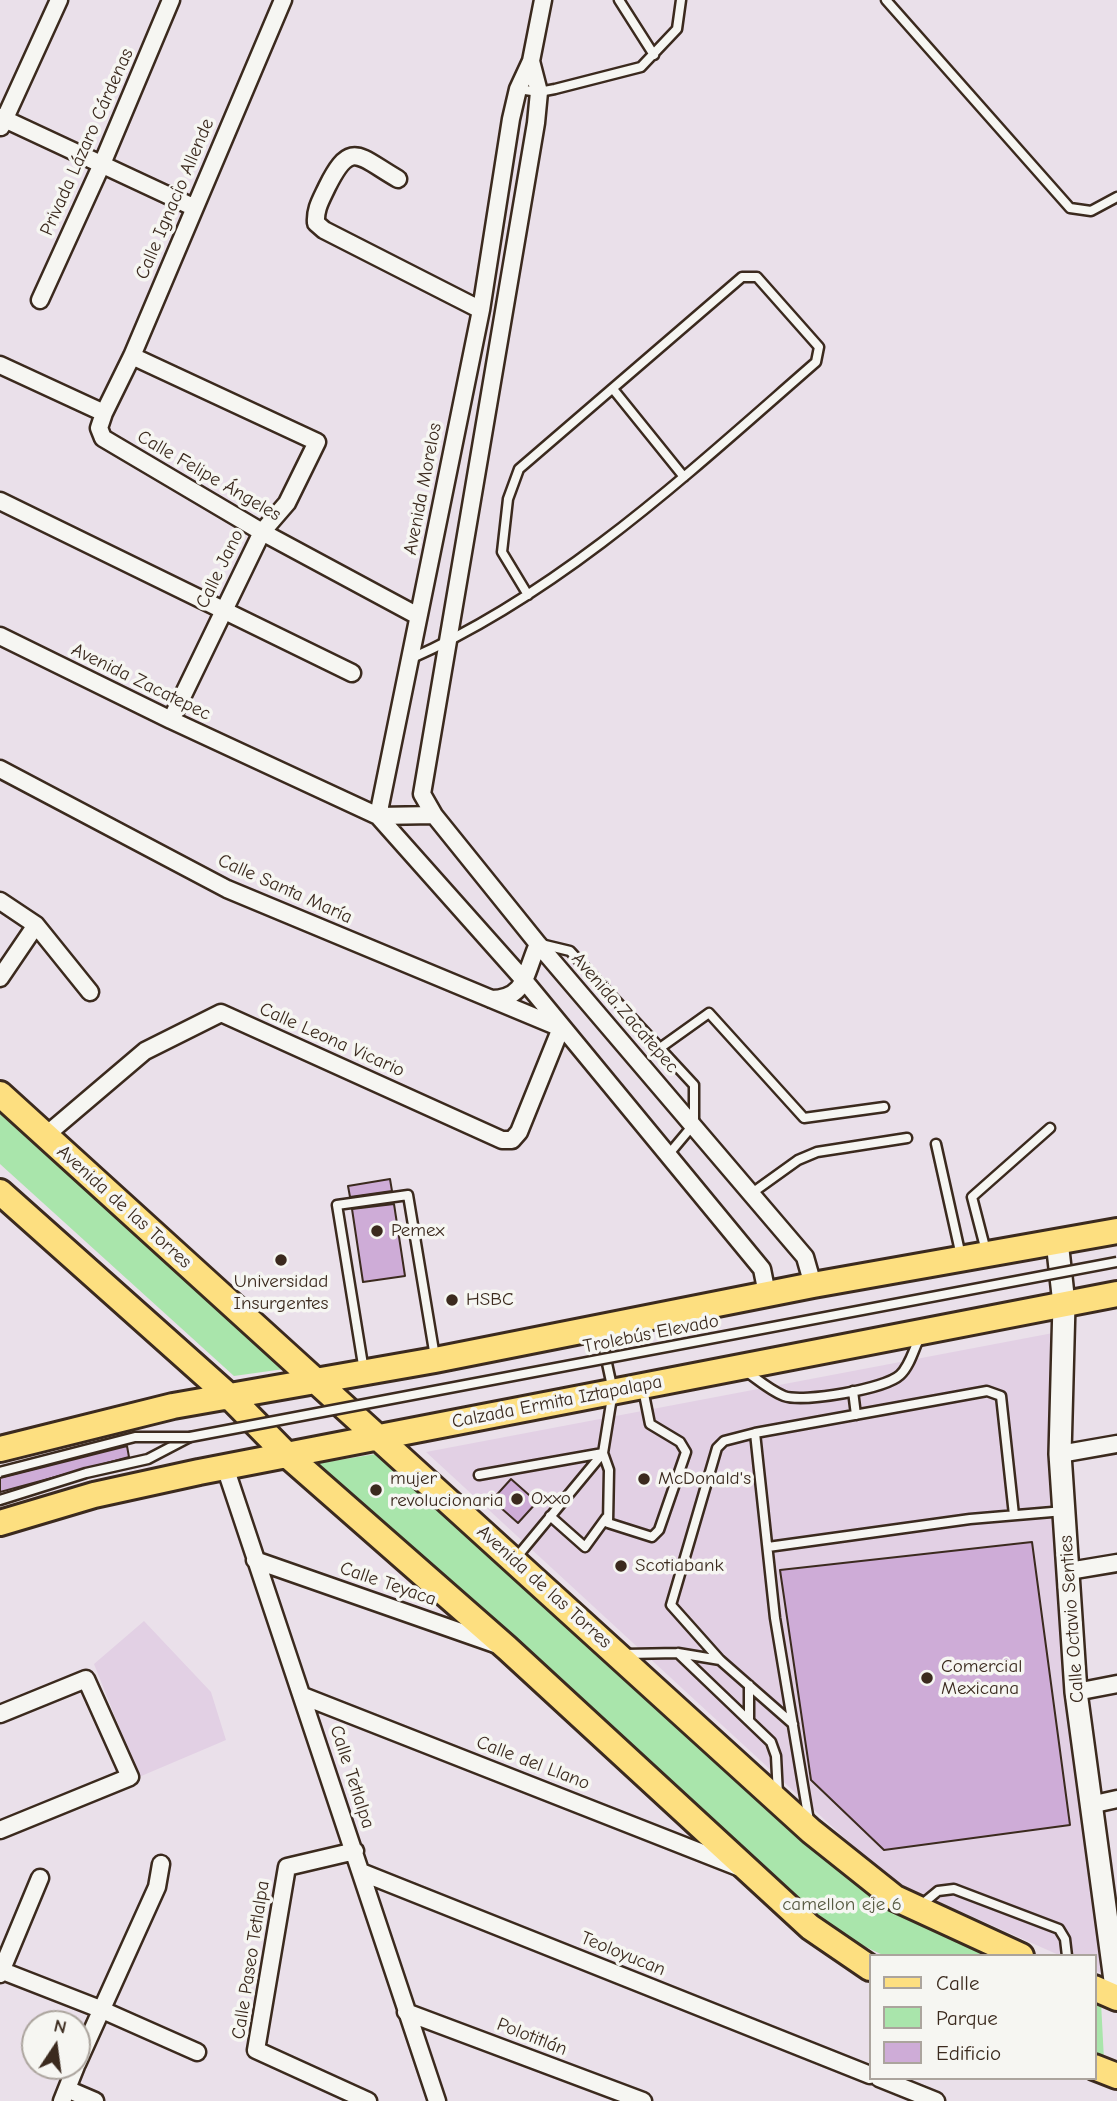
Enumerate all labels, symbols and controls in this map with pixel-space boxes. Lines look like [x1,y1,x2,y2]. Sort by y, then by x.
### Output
street label: Privada Lázaro Cárdenas [35,45,139,239]
street label: Calle Ignacio Allende [131,115,219,283]
street label: Avenida Morelos [399,421,447,557]
street label: Calle Felipe Ángeles [133,426,285,526]
street label: Calle Jano [191,526,249,612]
street label: Avenida Zacatepec [68,638,214,726]
street label: Calle Santa María [214,849,356,929]
street label: Avenida Zacatepec [566,948,684,1078]
street label: Calle Leona Vicario [256,998,408,1082]
street label: Avenida de las Torres [52,1140,196,1274]
place label: Pemex [391,1220,445,1242]
marker: Pemex [369,1223,385,1239]
marker: Universidad Insurgentes [273,1252,289,1268]
place label: Universidad Insurgentes [234,1271,328,1315]
place label: HSBC [466,1289,514,1311]
marker: HSBC [444,1292,460,1308]
street label: Trolebús Elevado [581,1310,721,1358]
street label: Calzada Ermita Iztapalapa [450,1370,664,1434]
place label: mujer revolucionaria [390,1468,504,1512]
place label: McDonald's [658,1468,751,1490]
marker: McDonald's [636,1471,652,1487]
marker: mujer revolucionaria [368,1482,384,1498]
place label: Oxxo [531,1488,571,1510]
marker: Oxxo [509,1491,525,1507]
street label: Avenida de las Torres [472,1520,616,1654]
street label: Calle Octavio Senties [1055,1534,1089,1704]
place label: Scotiabank [635,1555,724,1577]
street label: Calle Teyaca [337,1557,439,1611]
marker: Scotiabank [613,1558,629,1574]
place label: Comercial Mexicana [941,1656,1022,1700]
marker: Comercial Mexicana [919,1670,935,1686]
street label: Calle Tetlalpa [325,1723,379,1831]
street label: Calle del Llano [473,1731,593,1795]
street label: Calle Paseo Tetlalpa [227,1879,275,2041]
park label: camellon eje 6 [782,1894,902,1916]
street label: Teoloyucan [577,1927,669,1981]
legend [869,1954,1096,2080]
text: Calle [936,1971,979,1995]
text: Parque [936,2006,998,2030]
north arrow [21,2010,91,2080]
street label: Polotitlán [494,2013,570,2061]
text: N [52,2014,69,2039]
text: Edificio [936,2041,1001,2065]

